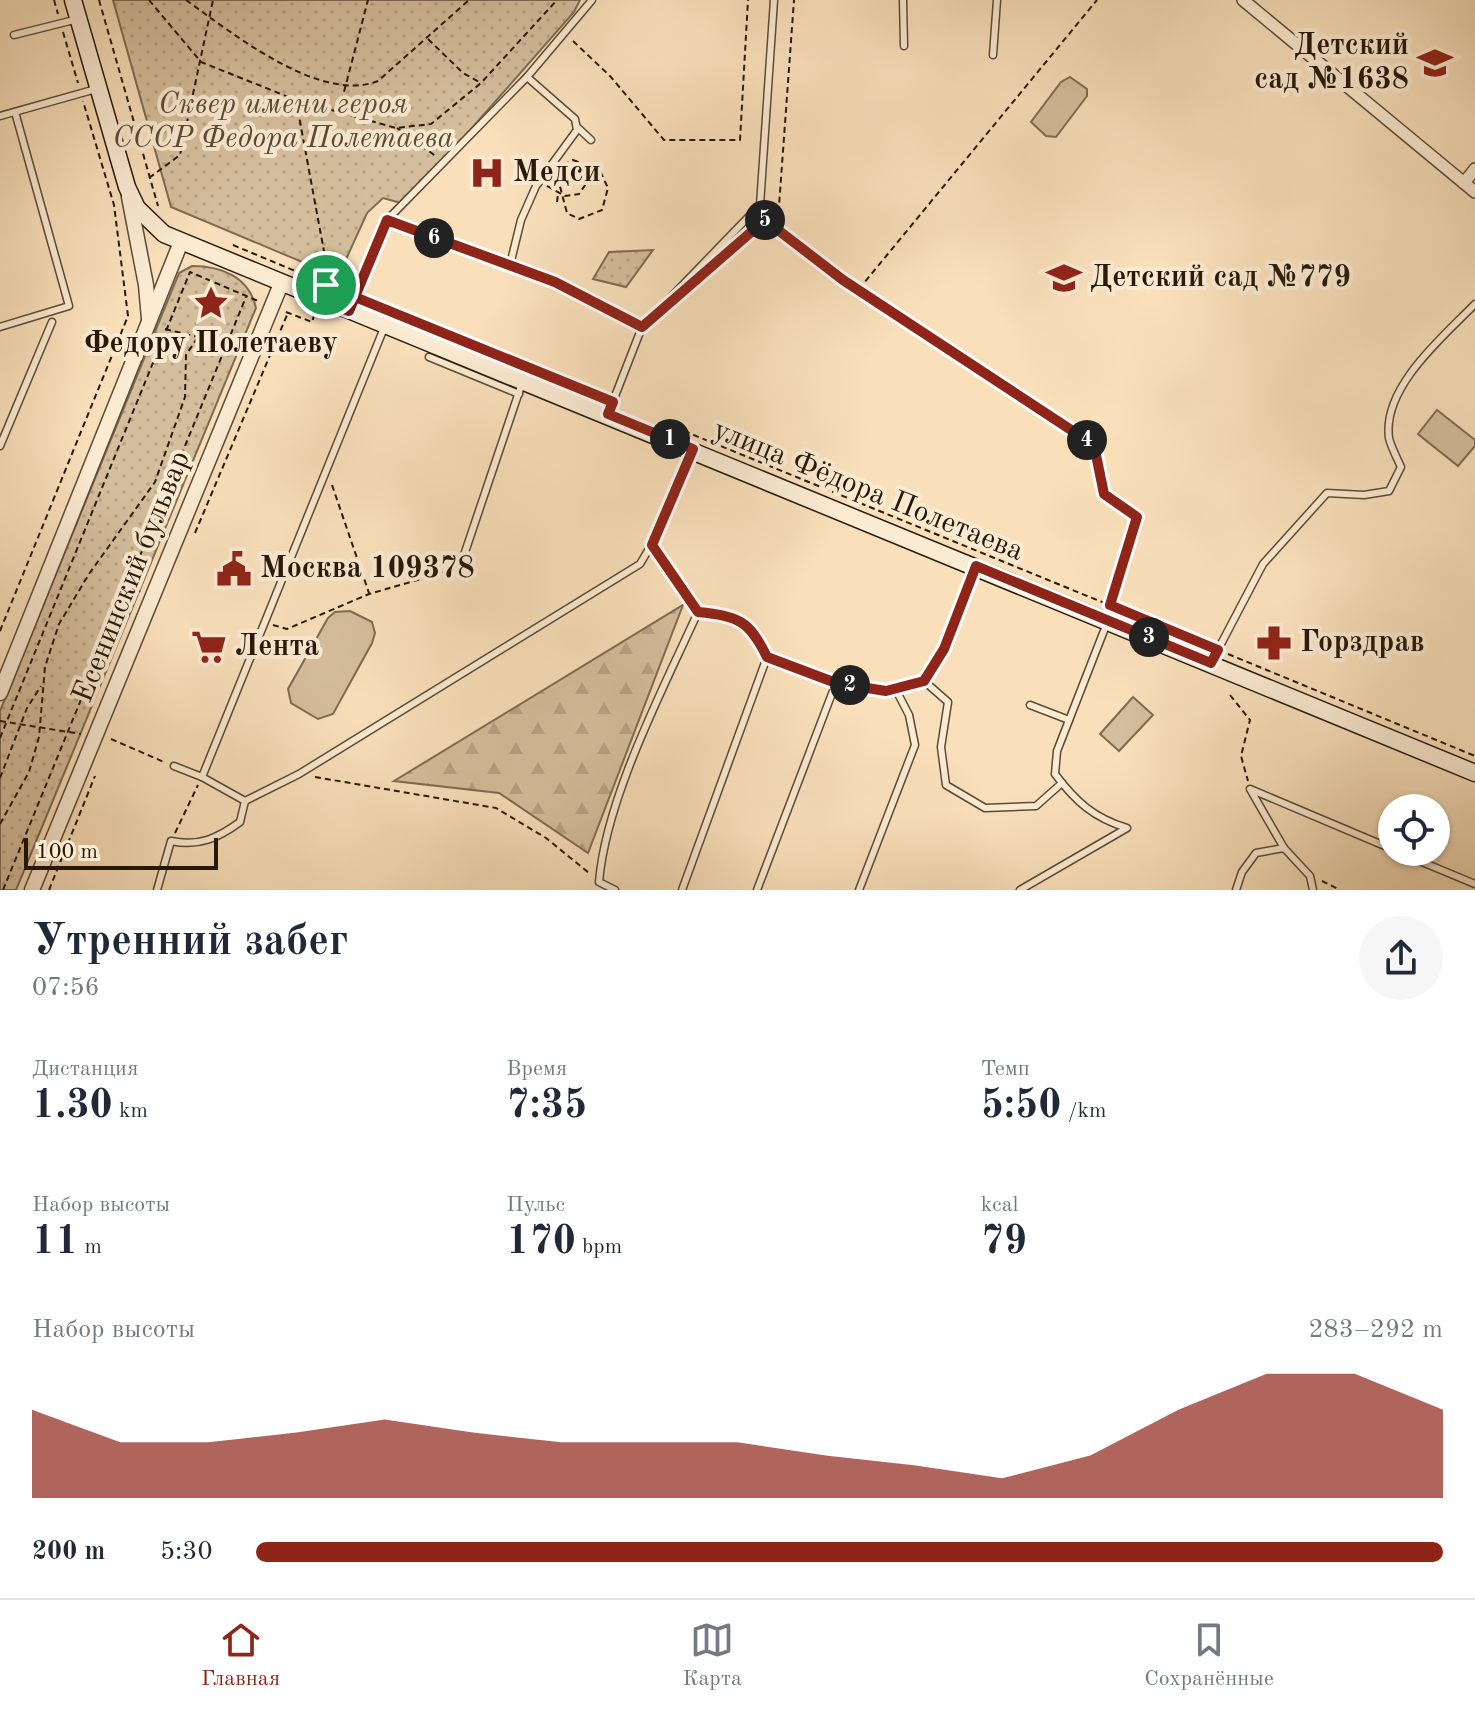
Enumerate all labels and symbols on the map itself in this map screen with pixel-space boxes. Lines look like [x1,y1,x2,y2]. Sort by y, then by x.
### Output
place label: Детский сад №1638 [1254,31,1409,95]
school or university icon: Детский сад №1638 [1416,44,1454,82]
park label: Сквер имени героя СССР Федора Полетаева [112,90,454,154]
hospital icon: Медси [468,154,506,192]
place label: Медси [513,158,601,188]
pin: 5 [745,200,785,240]
pin: 6 [414,218,454,258]
pin [292,251,360,319]
school or university icon: Детский сад №779 [1045,259,1083,297]
place label: Детский сад №779 [1090,263,1351,293]
place icon: Федору Полетаеву [192,284,230,322]
place label: Федору Полетаеву [84,329,338,359]
street label: улица Фёдора Полетаева [709,415,1028,567]
pin: 1 [650,419,690,459]
pin: 4 [1067,420,1107,460]
street label: Есенинский бульвар [68,447,196,707]
public building icon: Москва 109378 [215,550,253,588]
place label: Москва 109378 [260,554,475,584]
pin: 3 [1129,617,1169,657]
pharmacy icon: Горздрав [1255,624,1293,662]
supermarket icon: Лента [190,628,228,666]
place label: Горздрав [1300,628,1425,658]
place label: Лента [235,632,319,662]
pin: 2 [830,665,870,705]
scale bar [24,834,218,870]

